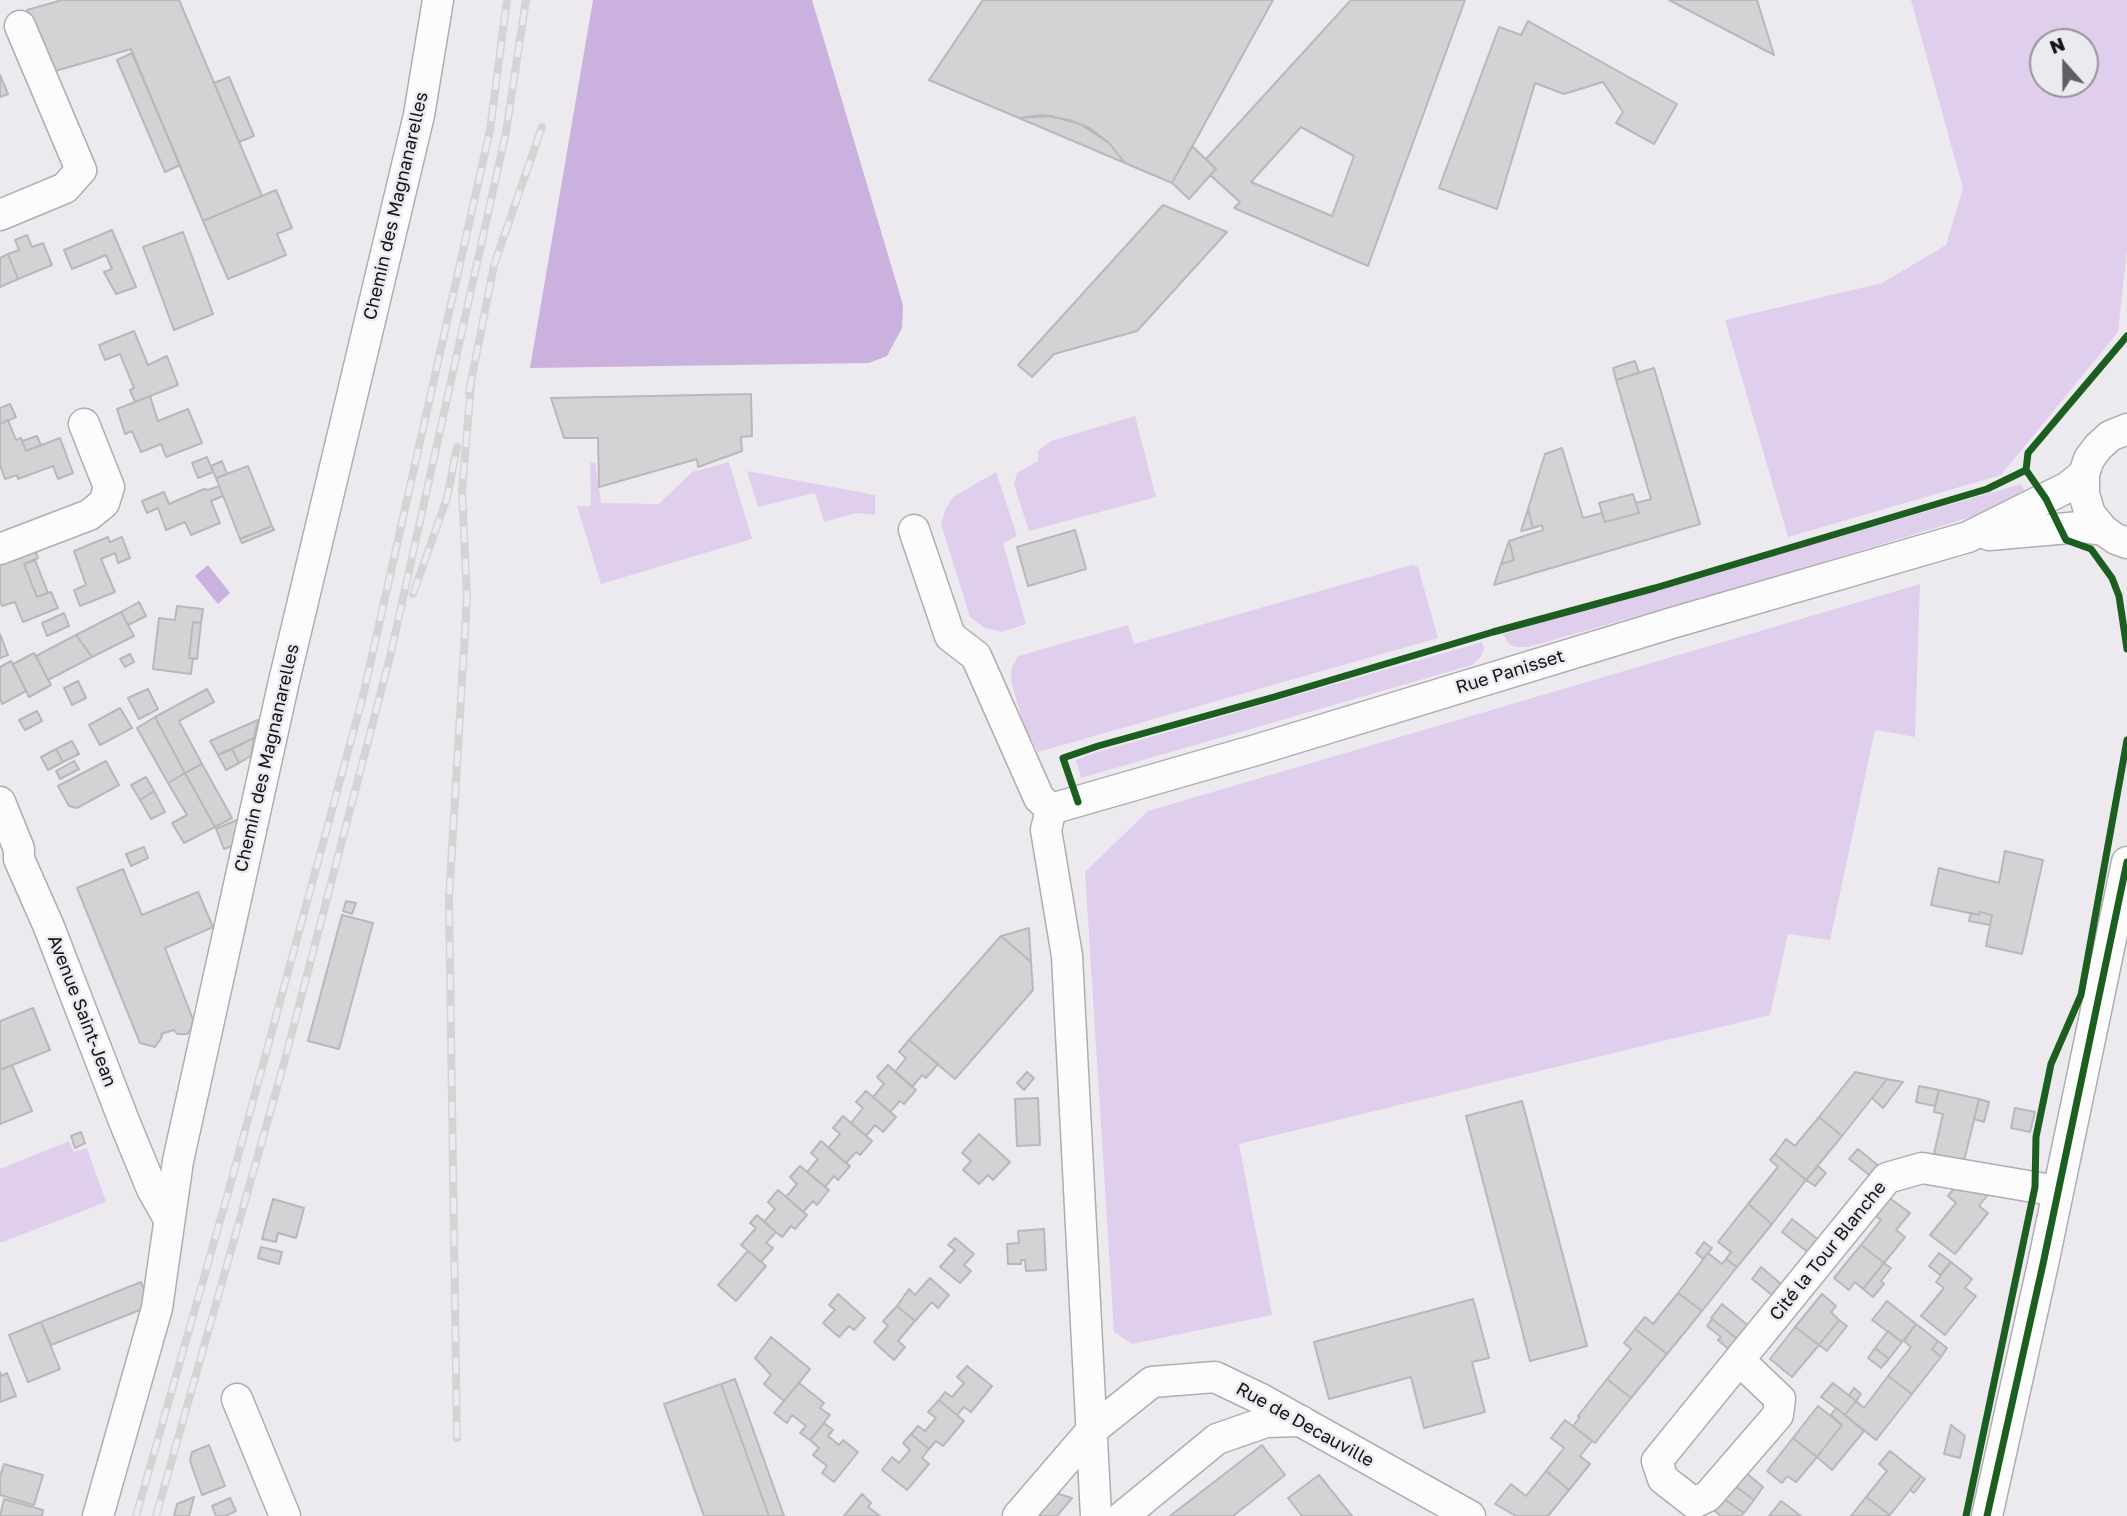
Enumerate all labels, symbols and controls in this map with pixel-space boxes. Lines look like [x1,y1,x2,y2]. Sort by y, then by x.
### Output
north arrow [2029,28,2099,98]
text: N [2046,31,2068,58]
street label: Chemin des Magnanarelles [359,90,433,322]
street label: Chemin des Magnanarelles [230,642,304,874]
street label: Rue Panisset [1453,645,1567,699]
street label: Avenue Saint-Jean [43,932,121,1090]
street label: Cité la Tour Blanche [1765,1177,1891,1325]
street label: Rue de Decauville [1232,1378,1378,1472]

